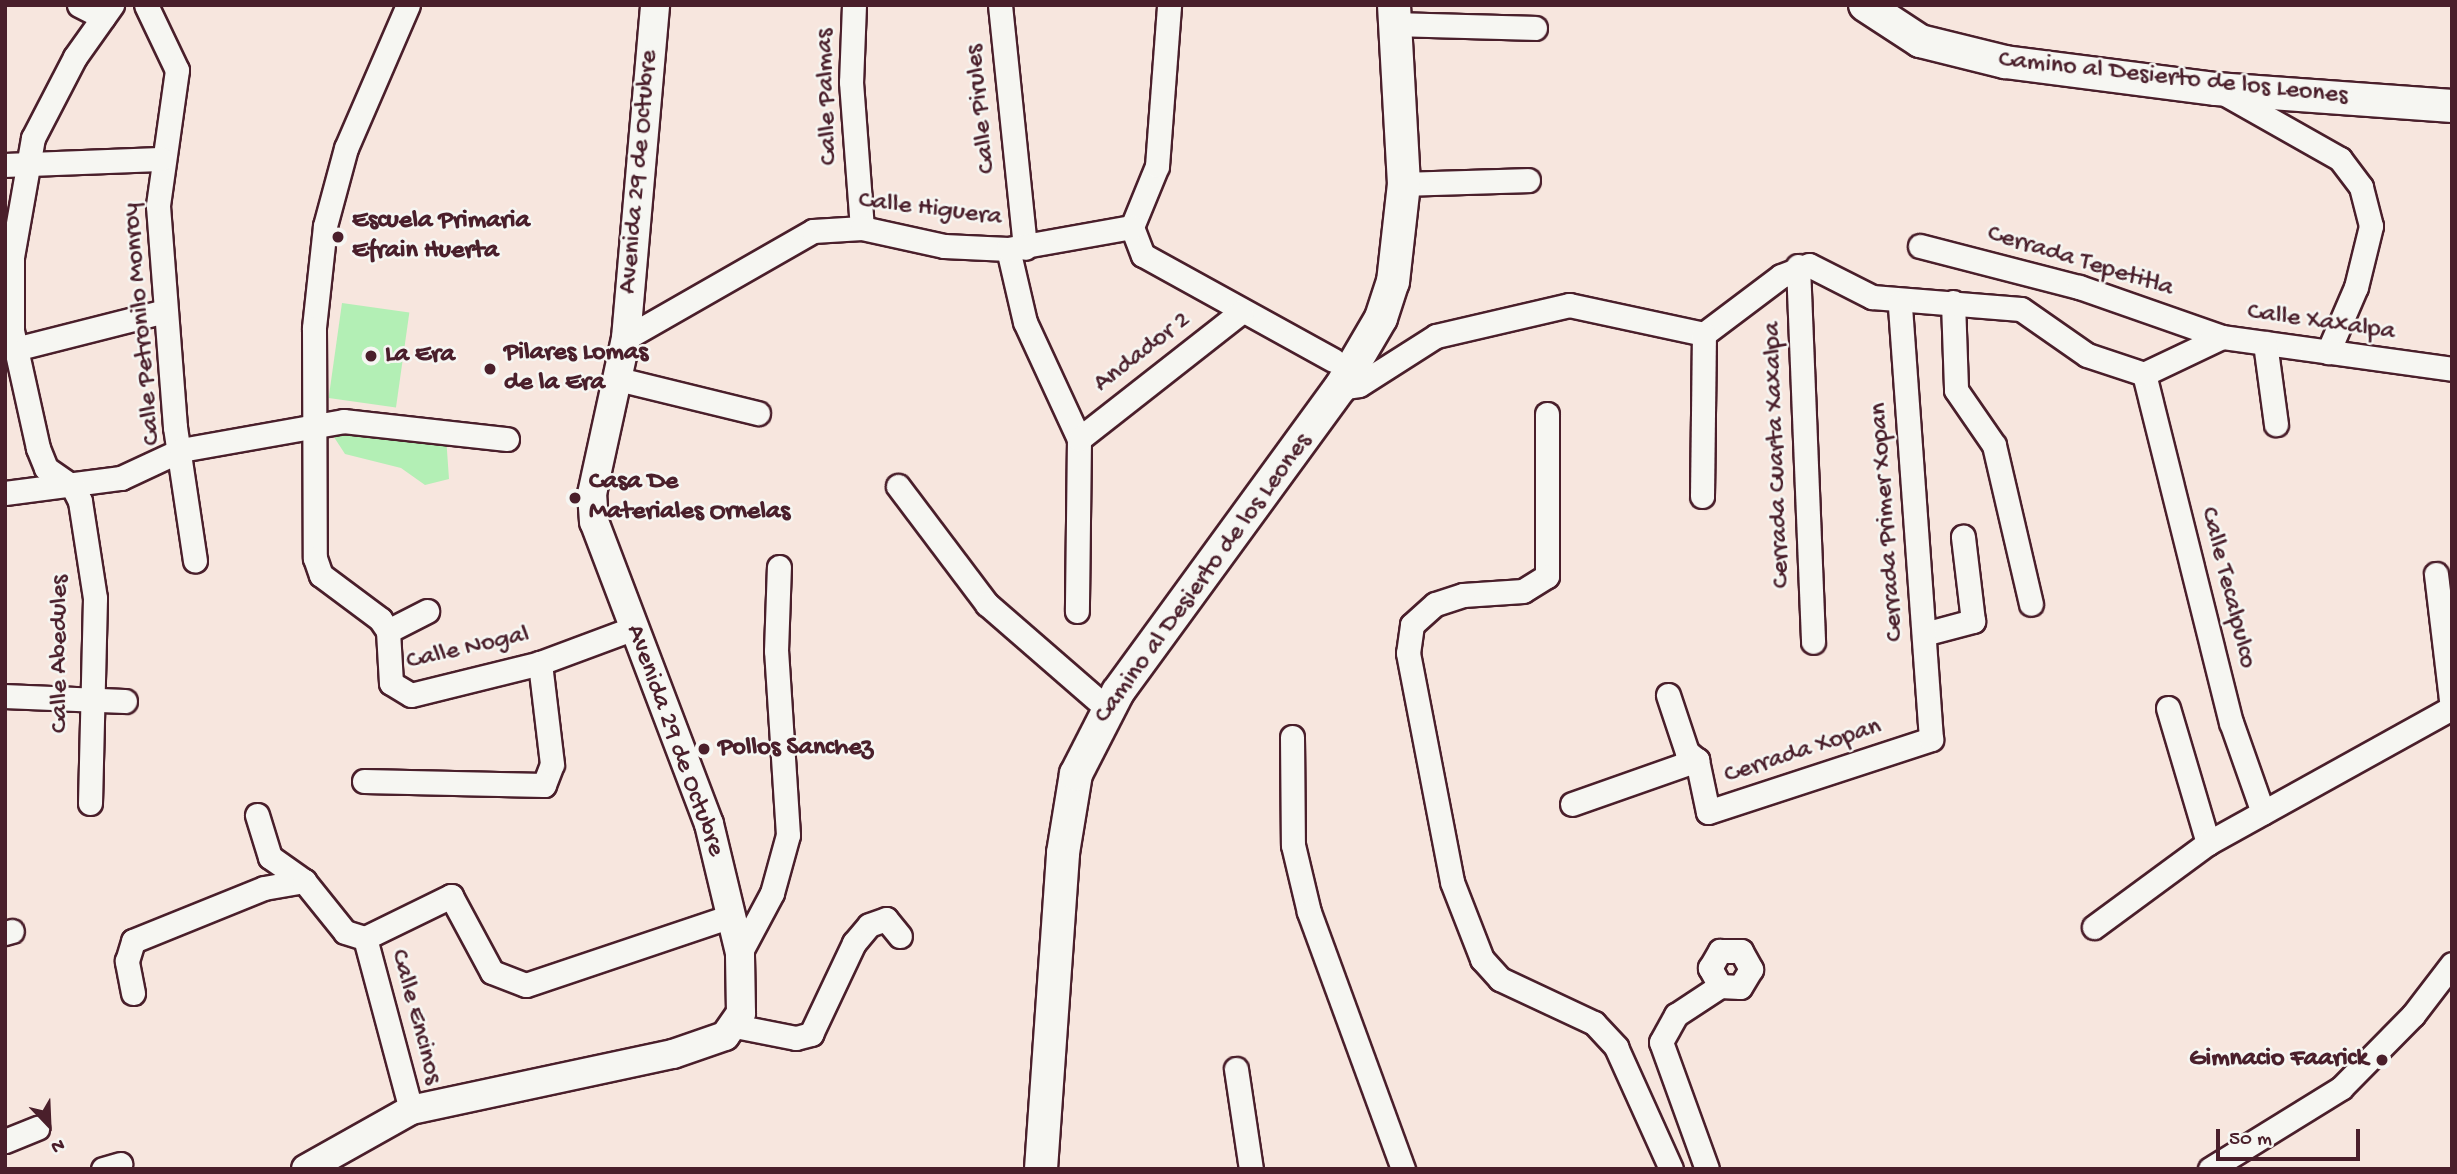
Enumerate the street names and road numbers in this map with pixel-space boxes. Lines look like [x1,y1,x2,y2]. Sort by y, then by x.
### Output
street label: Calle Palmas [810,28,846,166]
street label: Calle Pirules [960,43,1004,175]
street label: Camino al Desierto de los Leones [1997,45,2349,113]
street label: Avenida 29 de Octubre [614,49,666,295]
street label: Calle Higuera [857,186,1003,234]
street label: Calle Petronilo Monroy [117,201,169,447]
street label: Cerrada Tepetitla [1983,219,2177,305]
street label: Calle Xaxalpa [2245,297,2397,349]
street label: Andador 2 [1088,306,1198,400]
street label: Cerrada Cuarta Xaxalpa [1758,321,1798,589]
street label: Cerrada Primer Xopan [1864,401,1912,643]
street label: Camino al Desierto de los Leones [1088,428,1320,730]
street label: Calle Tecalpulco [2192,504,2262,672]
street label: Calle Abedules [45,575,77,733]
street label: Calle Nogal [404,620,532,678]
street label: Avenida 29 de Octubre [618,621,730,861]
street label: Cerrada Xopan [1721,712,1885,792]
street label: Calle Encinos [382,946,448,1088]

